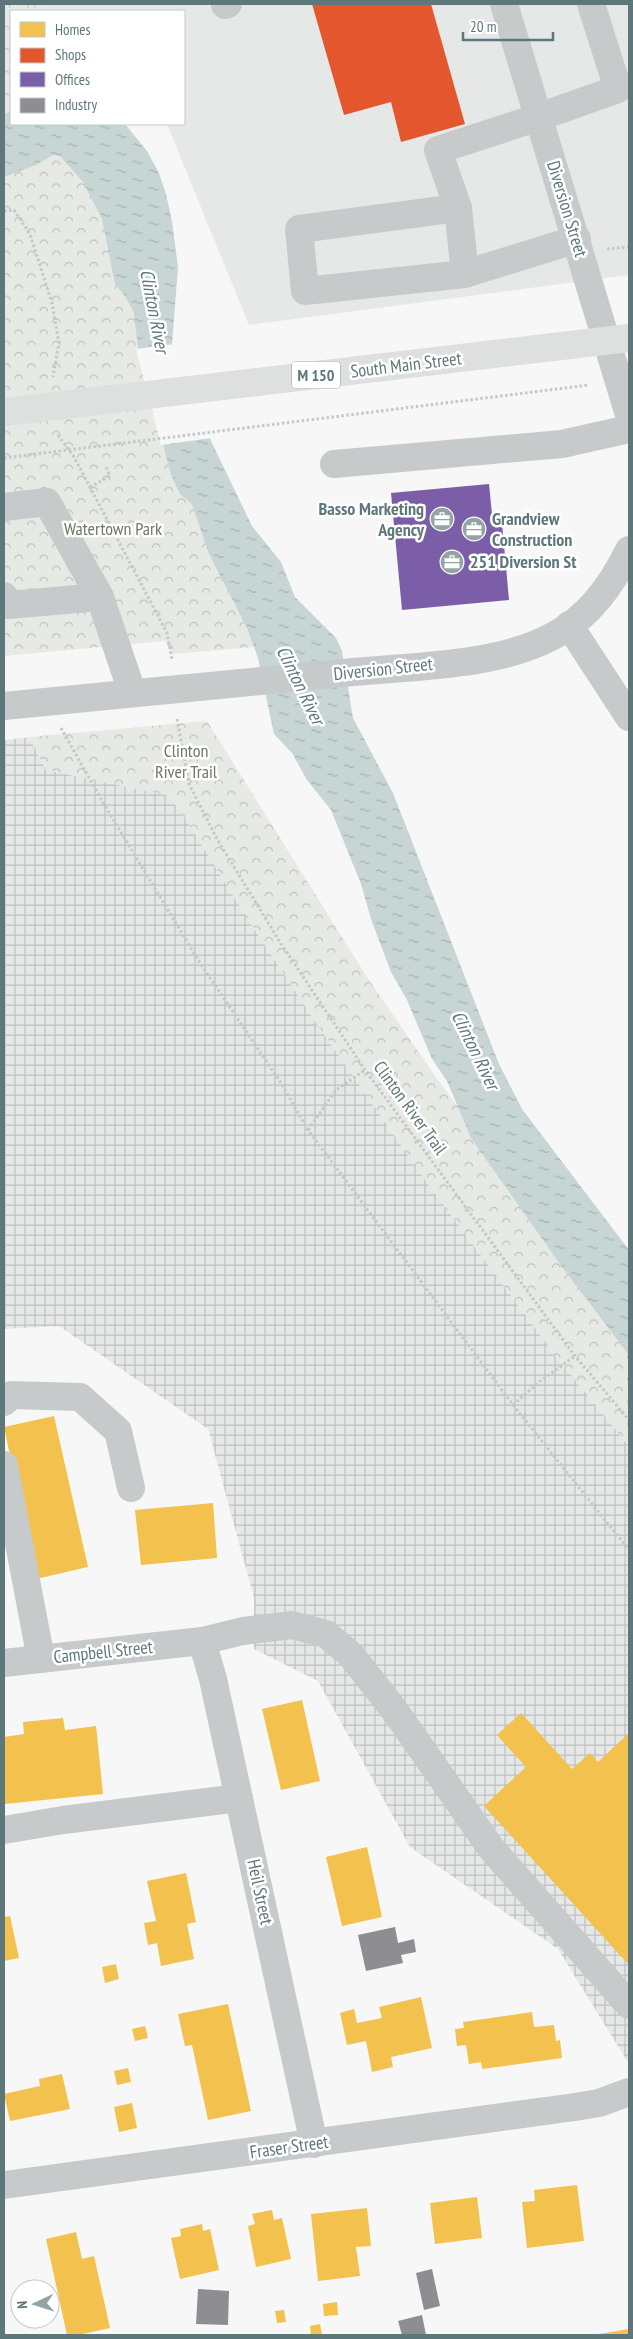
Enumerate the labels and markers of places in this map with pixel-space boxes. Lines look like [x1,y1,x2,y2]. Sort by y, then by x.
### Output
place label: Basso Marketing Agency [319,497,425,541]
office icon: Basso Marketing Agency [429,506,455,532]
place label: Grandview Construction [492,507,572,551]
office icon: Grandview Construction [461,516,487,542]
office icon: 251 Diversion St [439,549,465,575]
place label: 251 Diversion St [470,550,577,573]

